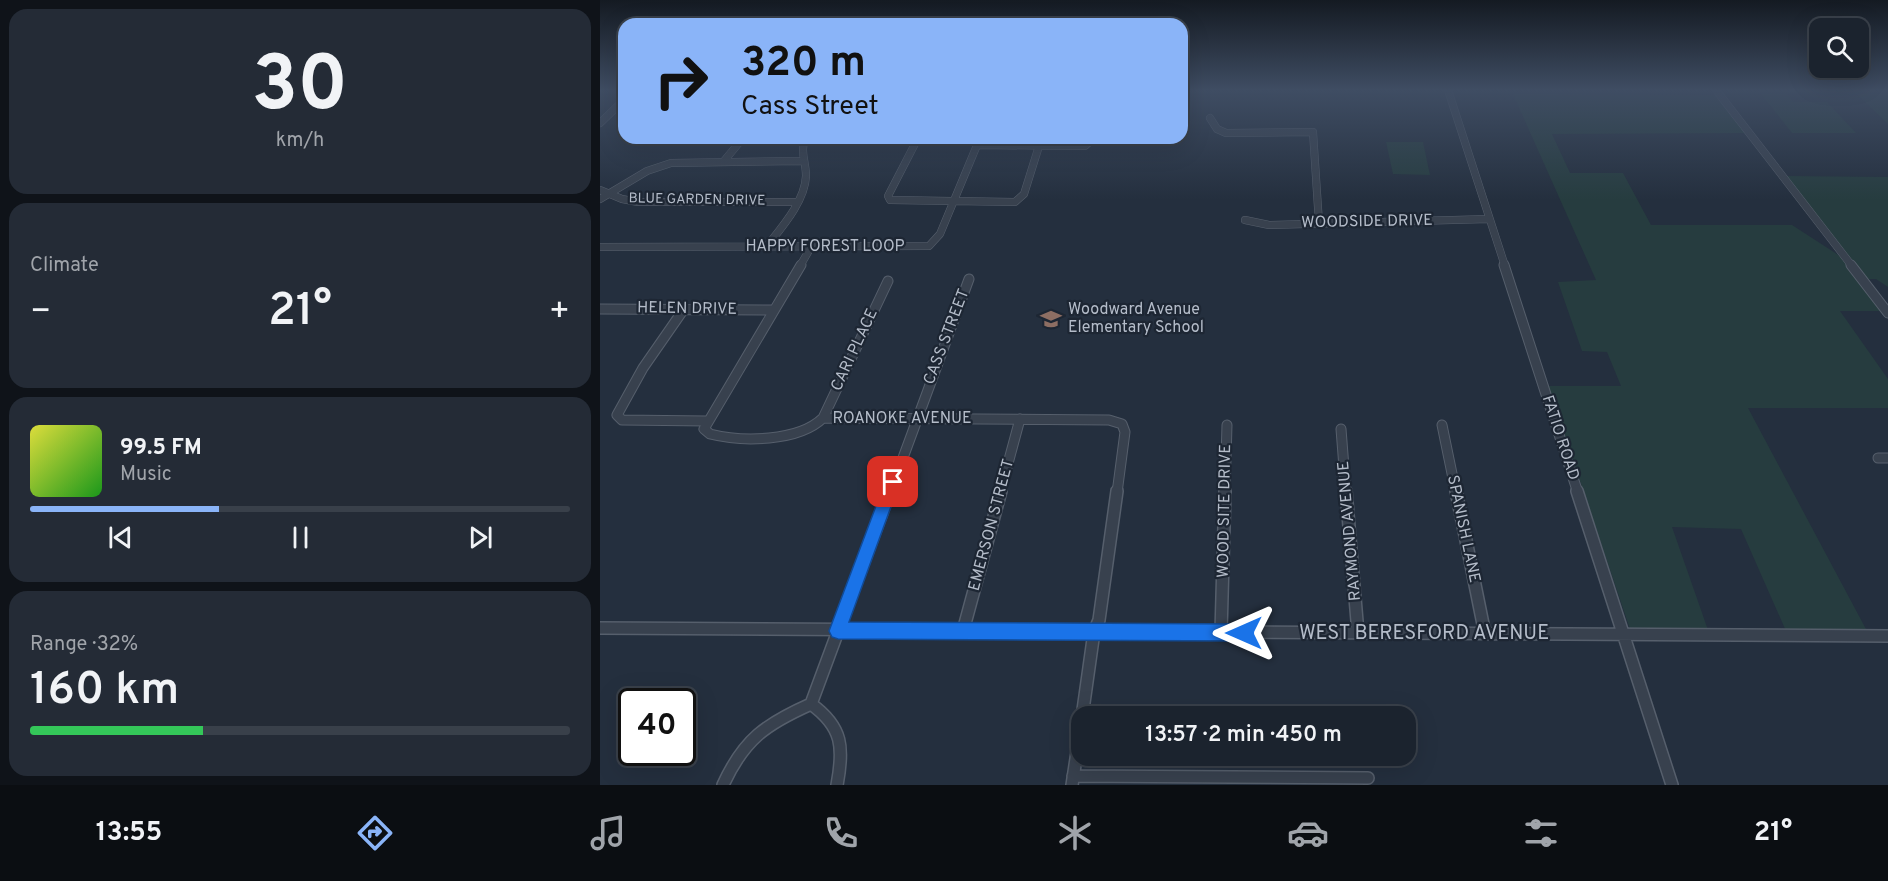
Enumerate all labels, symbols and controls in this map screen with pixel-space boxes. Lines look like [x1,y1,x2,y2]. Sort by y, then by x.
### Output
map controls [1809,18,1869,78]
button: search [1809,18,1869,78]
text: 320 m [741,38,866,91]
text: 30 [252,39,348,138]
icon: right [642,42,720,120]
text: Cass Street [741,90,879,124]
text: km/h [276,128,324,154]
street label: BLUE GARDEN DRIVE [628,190,766,210]
street label: WOODSIDE DRIVE [1301,211,1433,233]
street label: HAPPY FOREST LOOP [745,237,905,257]
text: Climate [30,253,99,279]
text: 21° [268,284,332,341]
street label: CASS STREET [920,286,974,388]
text: − [30,292,51,334]
text: + [549,292,570,334]
street label: HELEN DRIVE [637,298,737,320]
place label: Woodward Avenue Elementary School [1068,300,1204,338]
street label: CARI PLACE [827,306,883,394]
school or university icon: Woodward Avenue Elementary School [1039,307,1063,331]
street label: FATIO ROAD [1537,393,1583,483]
street label: ROANOKE AVENUE [832,409,972,429]
text: 99.5 FM [120,435,202,462]
street label: WOOD SITE DRIVE [1214,444,1236,578]
pin [867,456,918,507]
street label: EMERSON STREET [965,457,1019,593]
street label: RAYMOND AVENUE [1334,460,1366,602]
text: Music [120,462,172,488]
icon: arrive [876,465,909,498]
street label: SPANISH LANE [1442,473,1484,585]
icon: previous [104,521,137,554]
icon: pause [284,521,317,554]
icon: next [464,521,497,554]
position arrow [1212,601,1276,665]
street label: WEST BERESFORD AVENUE [1299,621,1549,647]
text: Range · 32% [30,632,138,658]
text: 160 km [30,663,179,720]
speed limit sign: 40 [618,688,696,766]
text: 13:57 · 2 min · 450 m [1145,722,1342,749]
icon: directions [354,812,396,854]
icon: music [587,812,629,854]
icon: phone [820,812,862,854]
icon: climate [1054,812,1096,854]
icon: car [1287,812,1329,854]
icon: filters [1520,812,1562,854]
text: 13:55 [96,816,162,850]
text: 21° [1754,816,1792,850]

